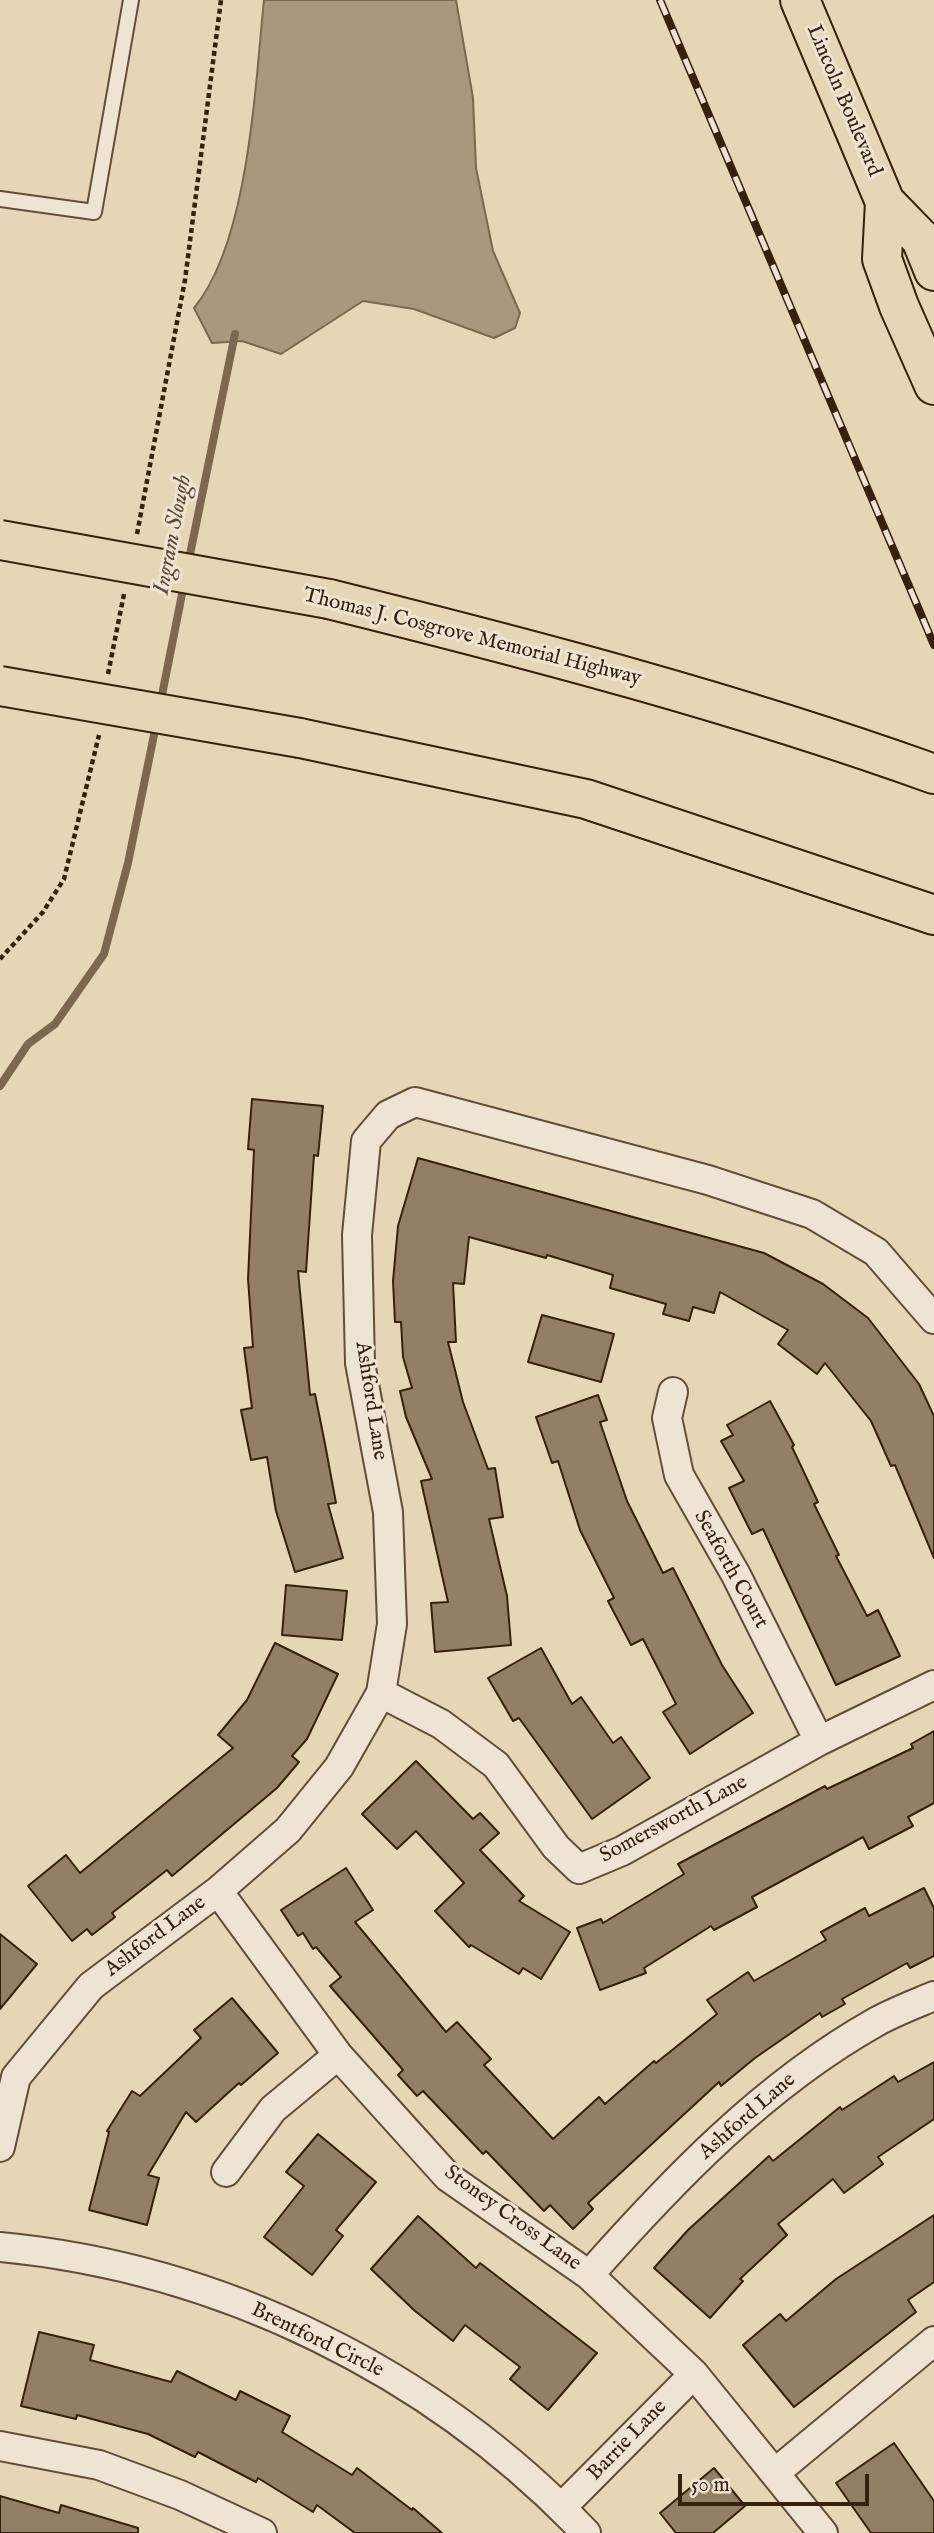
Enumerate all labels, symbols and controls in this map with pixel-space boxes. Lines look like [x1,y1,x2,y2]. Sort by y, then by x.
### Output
street label: Lincoln Boulevard [800,21,886,181]
water label: Ingram Slough [149,473,199,597]
street label: Thomas J. Cosgrove Memorial Highway [300,584,644,692]
street label: Ashford Lane [348,1340,392,1462]
street label: Seaforth Court [687,1507,773,1633]
street label: Somersworth Lane [596,1771,752,1869]
street label: Ashford Lane [101,1891,211,1983]
street label: Ashford Lane [695,2068,801,2166]
street label: Stoney Cross Lane [439,2161,585,2277]
street label: Brentford Circle [247,2298,387,2384]
street label: Barrie Lane [583,2395,673,2487]
scale bar [682,2460,873,2504]
text: 50 m [691,2472,730,2499]

